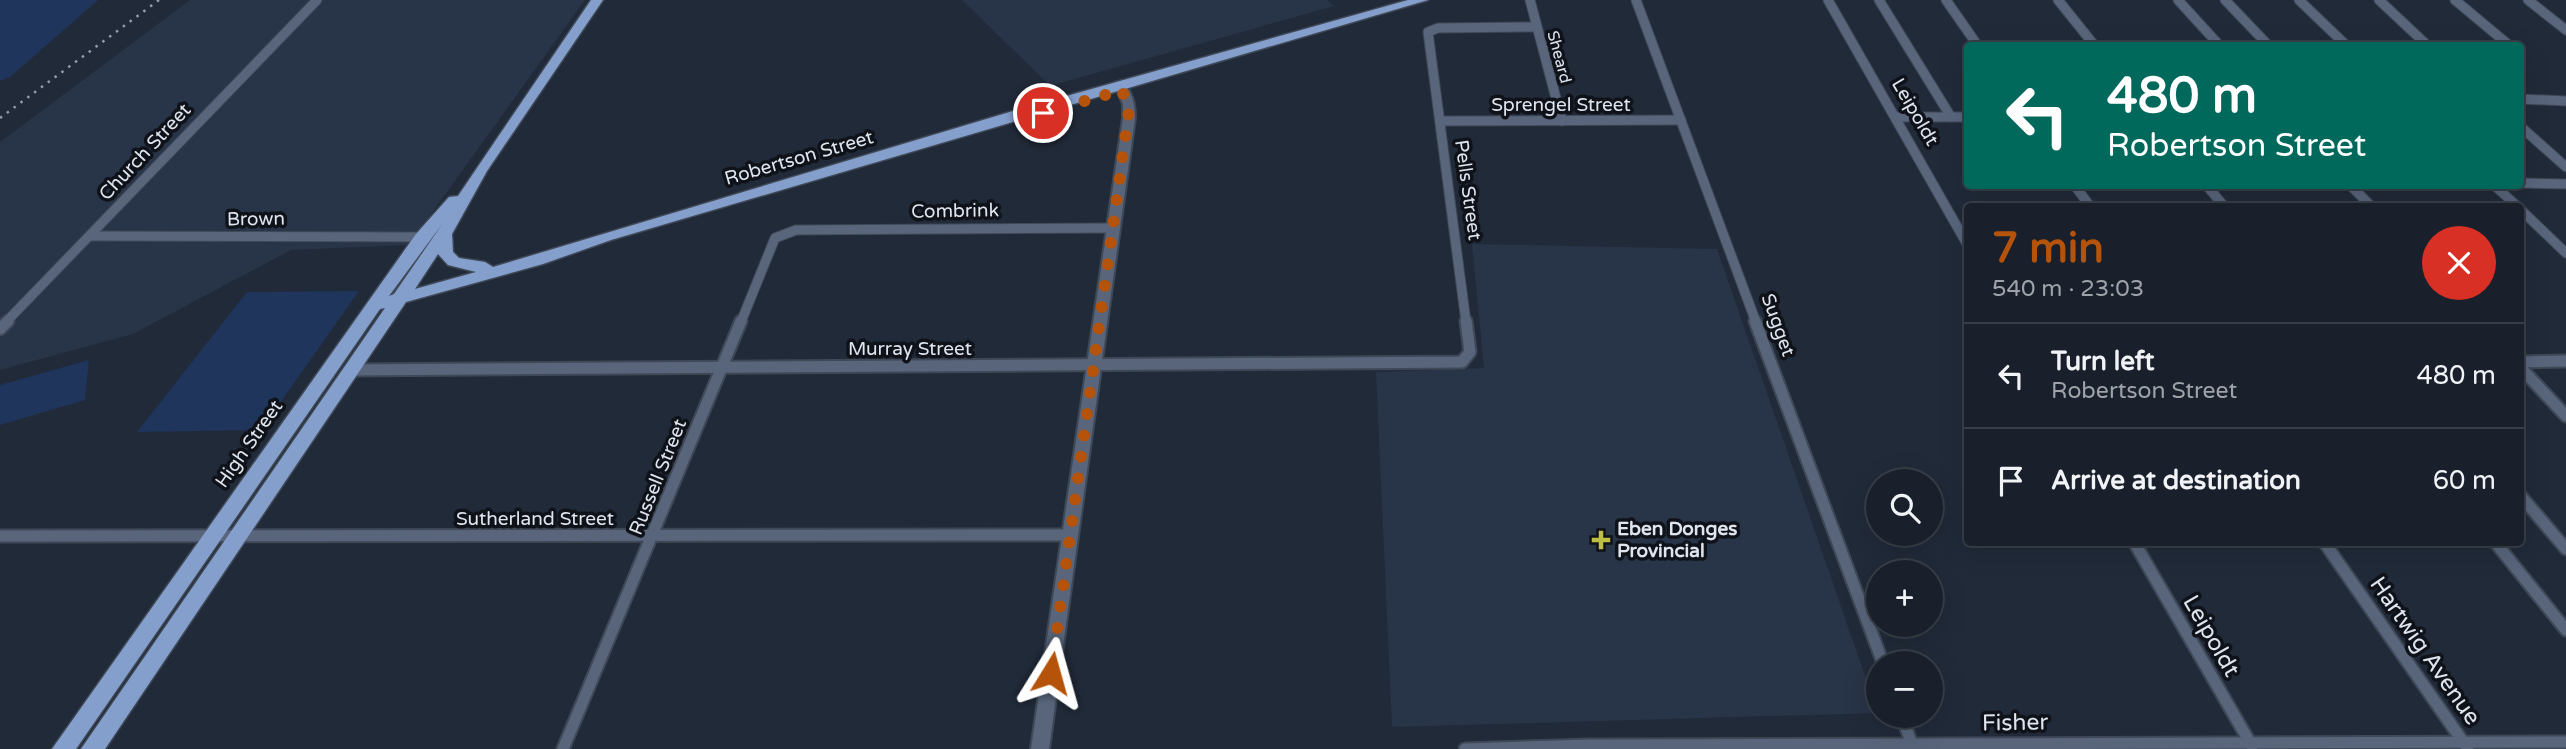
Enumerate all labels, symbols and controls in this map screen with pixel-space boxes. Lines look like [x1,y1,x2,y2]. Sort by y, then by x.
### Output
street label: Sheard [1542,29,1576,85]
text: 480 m [2107,67,2257,126]
icon: left [1992,70,2083,161]
street label: Leipoldt [1887,74,1943,150]
pin [1013,83,1073,143]
icon: arrive [1024,94,1062,132]
street label: Sprengel Street [1491,94,1631,116]
street label: Church Street [95,99,195,205]
street label: Robertson Street [722,126,876,190]
text: Robertson Street [2107,127,2366,165]
street label: Pells Street [1450,138,1486,242]
street label: Combrink [911,199,999,223]
street label: Brown [227,207,285,231]
text: 7 min [1992,223,2104,274]
button: close [2422,226,2496,300]
text: 540 m · 23:03 [1992,275,2144,303]
street label: Sugget [1757,291,1799,359]
street label: Murray Street [848,338,972,360]
text: Turn left [2051,346,2154,377]
icon: left [1992,357,2030,395]
text: 480 m [2416,360,2496,391]
text: Robertson Street [2051,377,2237,405]
street label: High Street [211,396,287,492]
street label: Russell Street [625,416,691,538]
icon: arrive [1992,462,2030,500]
text: Arrive at destination [2051,465,2301,496]
text: 60 m [2433,465,2496,496]
map controls [1866,469,1943,728]
button: search [1866,469,1943,546]
street label: Sutherland Street [456,508,614,530]
place label: Eben Donges Provincial [1617,518,1737,562]
marker: Eben Donges Provincial [1591,530,1611,550]
button: + [1866,560,1943,637]
street label: Hartwig Avenue [2363,571,2487,731]
street label: Leipoldt [2176,590,2246,682]
position arrow [1014,636,1088,710]
button: − [1866,651,1943,728]
street label: Fisher [1982,708,2049,738]

